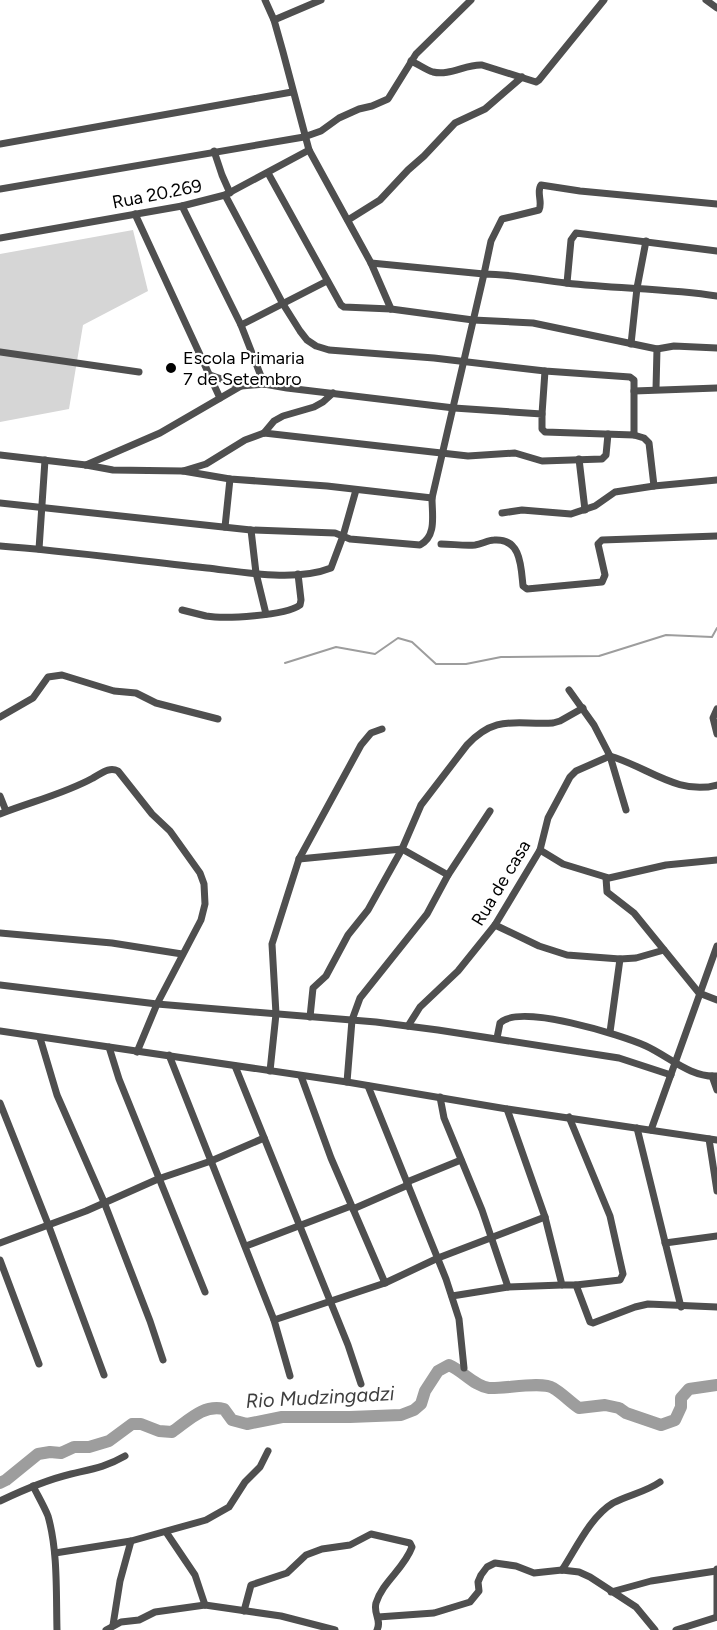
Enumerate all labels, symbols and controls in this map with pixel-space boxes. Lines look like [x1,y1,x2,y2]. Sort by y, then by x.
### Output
street label: Rua 20.269 [110,175,204,213]
place label: Escola Primaria 7 de Setembro [183,347,304,390]
marker: Escola Primaria 7 de Setembro [164,361,178,375]
street label: Rua de casa [467,836,535,930]
water label: Rio Mudzingadzi [245,1381,395,1413]

